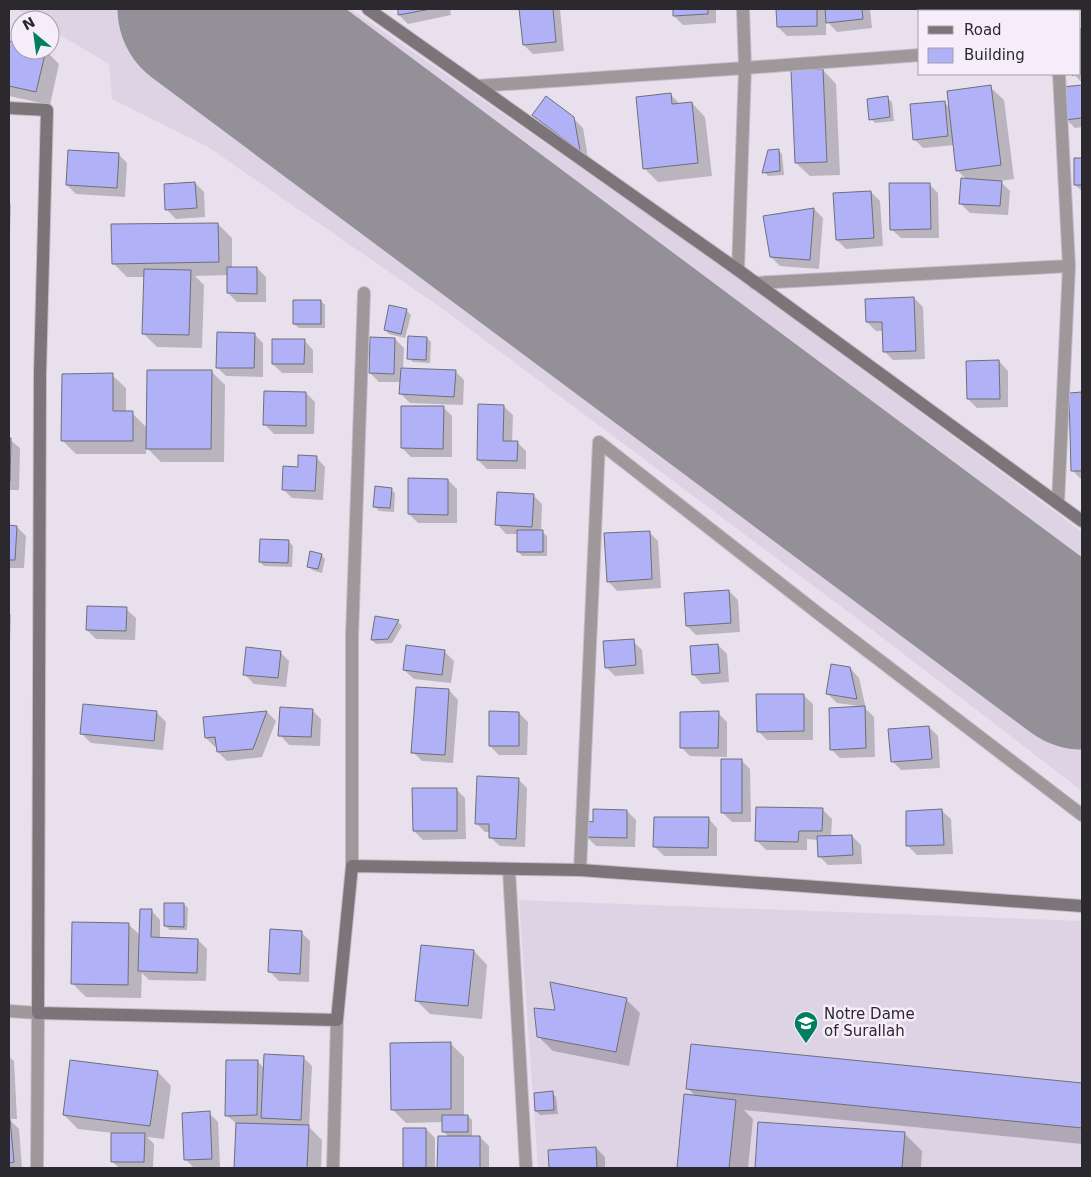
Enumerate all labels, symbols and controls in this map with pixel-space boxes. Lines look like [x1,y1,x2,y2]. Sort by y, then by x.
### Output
north arrow [10,10,60,60]
legend [918,10,1081,75]
text: N [20,14,38,33]
text: Road [964,21,1002,39]
text: Building [964,46,1025,64]
place label: Notre Dame of Surallah [824,1005,915,1040]
school or university icon: Notre Dame of Surallah [793,1010,819,1044]

